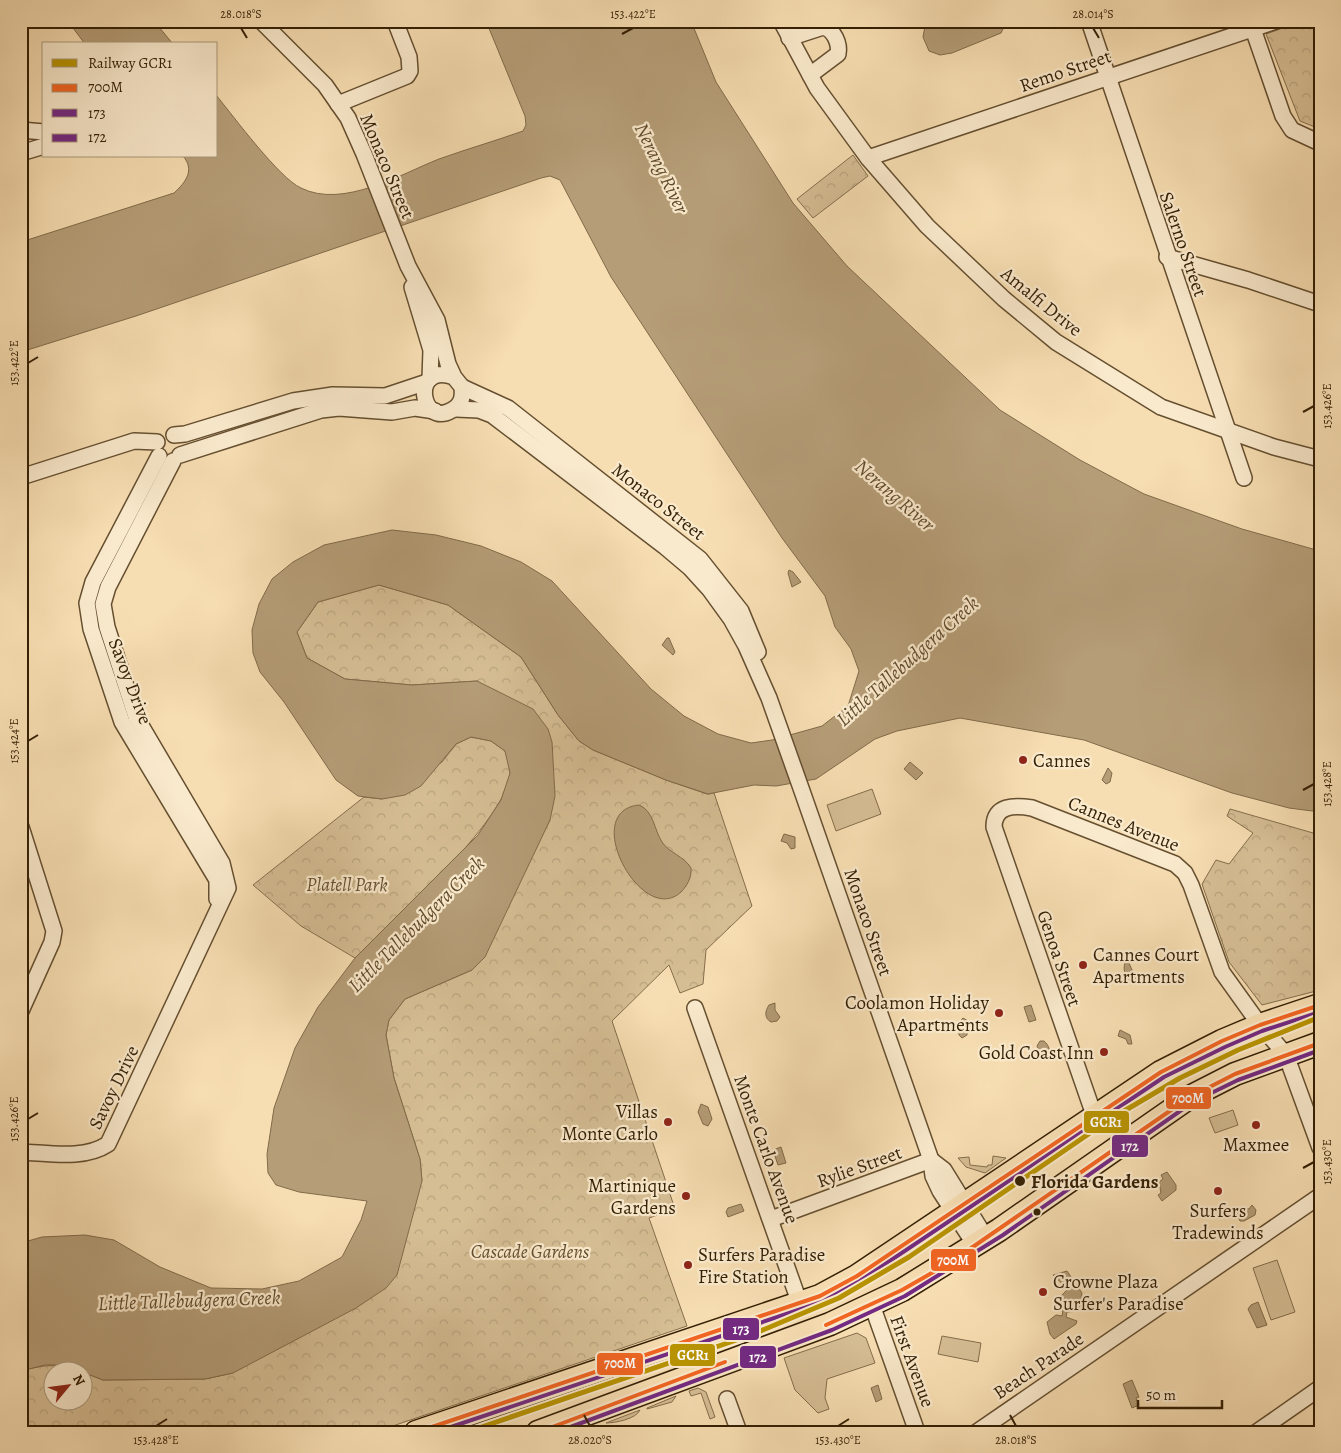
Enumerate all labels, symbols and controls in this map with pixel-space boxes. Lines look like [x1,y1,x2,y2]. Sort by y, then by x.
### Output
text: 28.018°S [220,6,262,22]
text: 153.422°E [610,6,656,22]
text: 28.014°S [1072,6,1114,22]
legend [42,42,218,158]
street label: Remo Street [1016,43,1115,99]
text: Railway GCR1 [88,53,172,73]
text: 700M [88,77,123,97]
text: 173 [88,103,106,123]
street label: Monaco Street [353,110,421,223]
water label: Nerang River [628,118,696,219]
text: 172 [88,127,107,147]
street label: Salerno Street [1153,188,1213,300]
street label: Amalfi Drive [994,260,1087,343]
text: 153.422°E [6,340,22,386]
text: 153.426°E [1319,383,1335,429]
water label: Nerang River [849,453,941,538]
street label: Monaco Street [606,457,711,547]
water label: Little Tallebudgera Creek [830,590,984,733]
street label: Savoy Drive [102,635,158,728]
text: 153.424°E [6,718,22,764]
place label: Cannes [1033,748,1091,774]
marker: Cannes [1017,754,1029,766]
text: 153.428°E [1319,761,1335,807]
street label: Cannes Avenue [1064,790,1183,858]
water label: Little Tallebudgera Creek [342,850,491,998]
street label: Monaco Street [838,865,899,980]
park label: Platell Park [306,872,388,898]
street label: Genoa Street [1030,907,1088,1010]
place label: Cannes Court Apartments [1092,942,1199,990]
marker: Cannes Court Apartments [1077,959,1089,971]
place label: Coolamon Holiday Apartments [845,990,990,1038]
marker: Coolamon Holiday Apartments [993,1007,1005,1019]
place label: Gold Coast Inn [979,1040,1094,1066]
street label: Savoy Drive [82,1041,145,1134]
marker: Gold Coast Inn [1098,1046,1110,1058]
street label: Monte Carlo Avenue [727,1071,805,1227]
line badge: 700M [1165,1086,1212,1110]
text: 700M [1172,1089,1204,1108]
text: 153.426°E [6,1096,22,1142]
place label: Villas Monte Carlo [562,1099,658,1147]
line badge: GCR1 [1083,1110,1130,1134]
text: GCR1 [1090,1113,1122,1132]
marker: Villas Monte Carlo [662,1116,674,1128]
marker: Maxmee [1250,1119,1262,1131]
place label: Maxmee [1223,1132,1289,1158]
line badge: 172 [1111,1134,1149,1158]
text: 172 [1121,1137,1139,1156]
text: 153.430°E [1319,1139,1335,1185]
street label: Rylie Street [813,1140,905,1194]
place label: Florida Gardens [1031,1169,1159,1195]
place label: Martinique Gardens [588,1173,676,1221]
marker: Florida Gardens [1013,1174,1027,1188]
marker: Surfers Tradewinds [1212,1185,1224,1197]
marker: Martinique Gardens [680,1190,692,1202]
place label: Surfers Tradewinds [1172,1198,1264,1246]
unlabelled marker [1032,1207,1042,1217]
park label: Cascade Gardens [471,1239,590,1265]
place label: Surfers Paradise Fire Station [698,1242,825,1290]
line badge: 700M [930,1248,977,1272]
text: 700M [937,1251,969,1270]
marker: Surfers Paradise Fire Station [682,1259,694,1271]
place label: Crowne Plaza Surfer's Paradise [1053,1269,1184,1317]
water label: Little Tallebudgera Creek [97,1284,281,1317]
marker: Crowne Plaza Surfer's Paradise [1037,1286,1049,1298]
street label: First Avenue [883,1312,941,1411]
line badge: 173 [722,1317,760,1341]
text: 173 [732,1320,750,1339]
street label: Beach Parade [988,1326,1089,1406]
line badge: GCR1 [669,1343,716,1367]
line badge: 172 [739,1345,777,1369]
text: GCR1 [677,1346,709,1365]
text: 172 [749,1348,767,1367]
line badge: 700M [596,1352,644,1376]
text: 700M [604,1354,636,1373]
north arrow [42,1360,92,1410]
text: N [68,1371,90,1389]
scale bar [1138,1378,1222,1410]
text: 50 m [1146,1385,1176,1405]
text: 153.428°E [133,1432,179,1448]
text: 28.020°S [568,1432,612,1448]
text: 153.430°E [815,1432,861,1448]
text: 28.018°S [995,1432,1037,1448]

